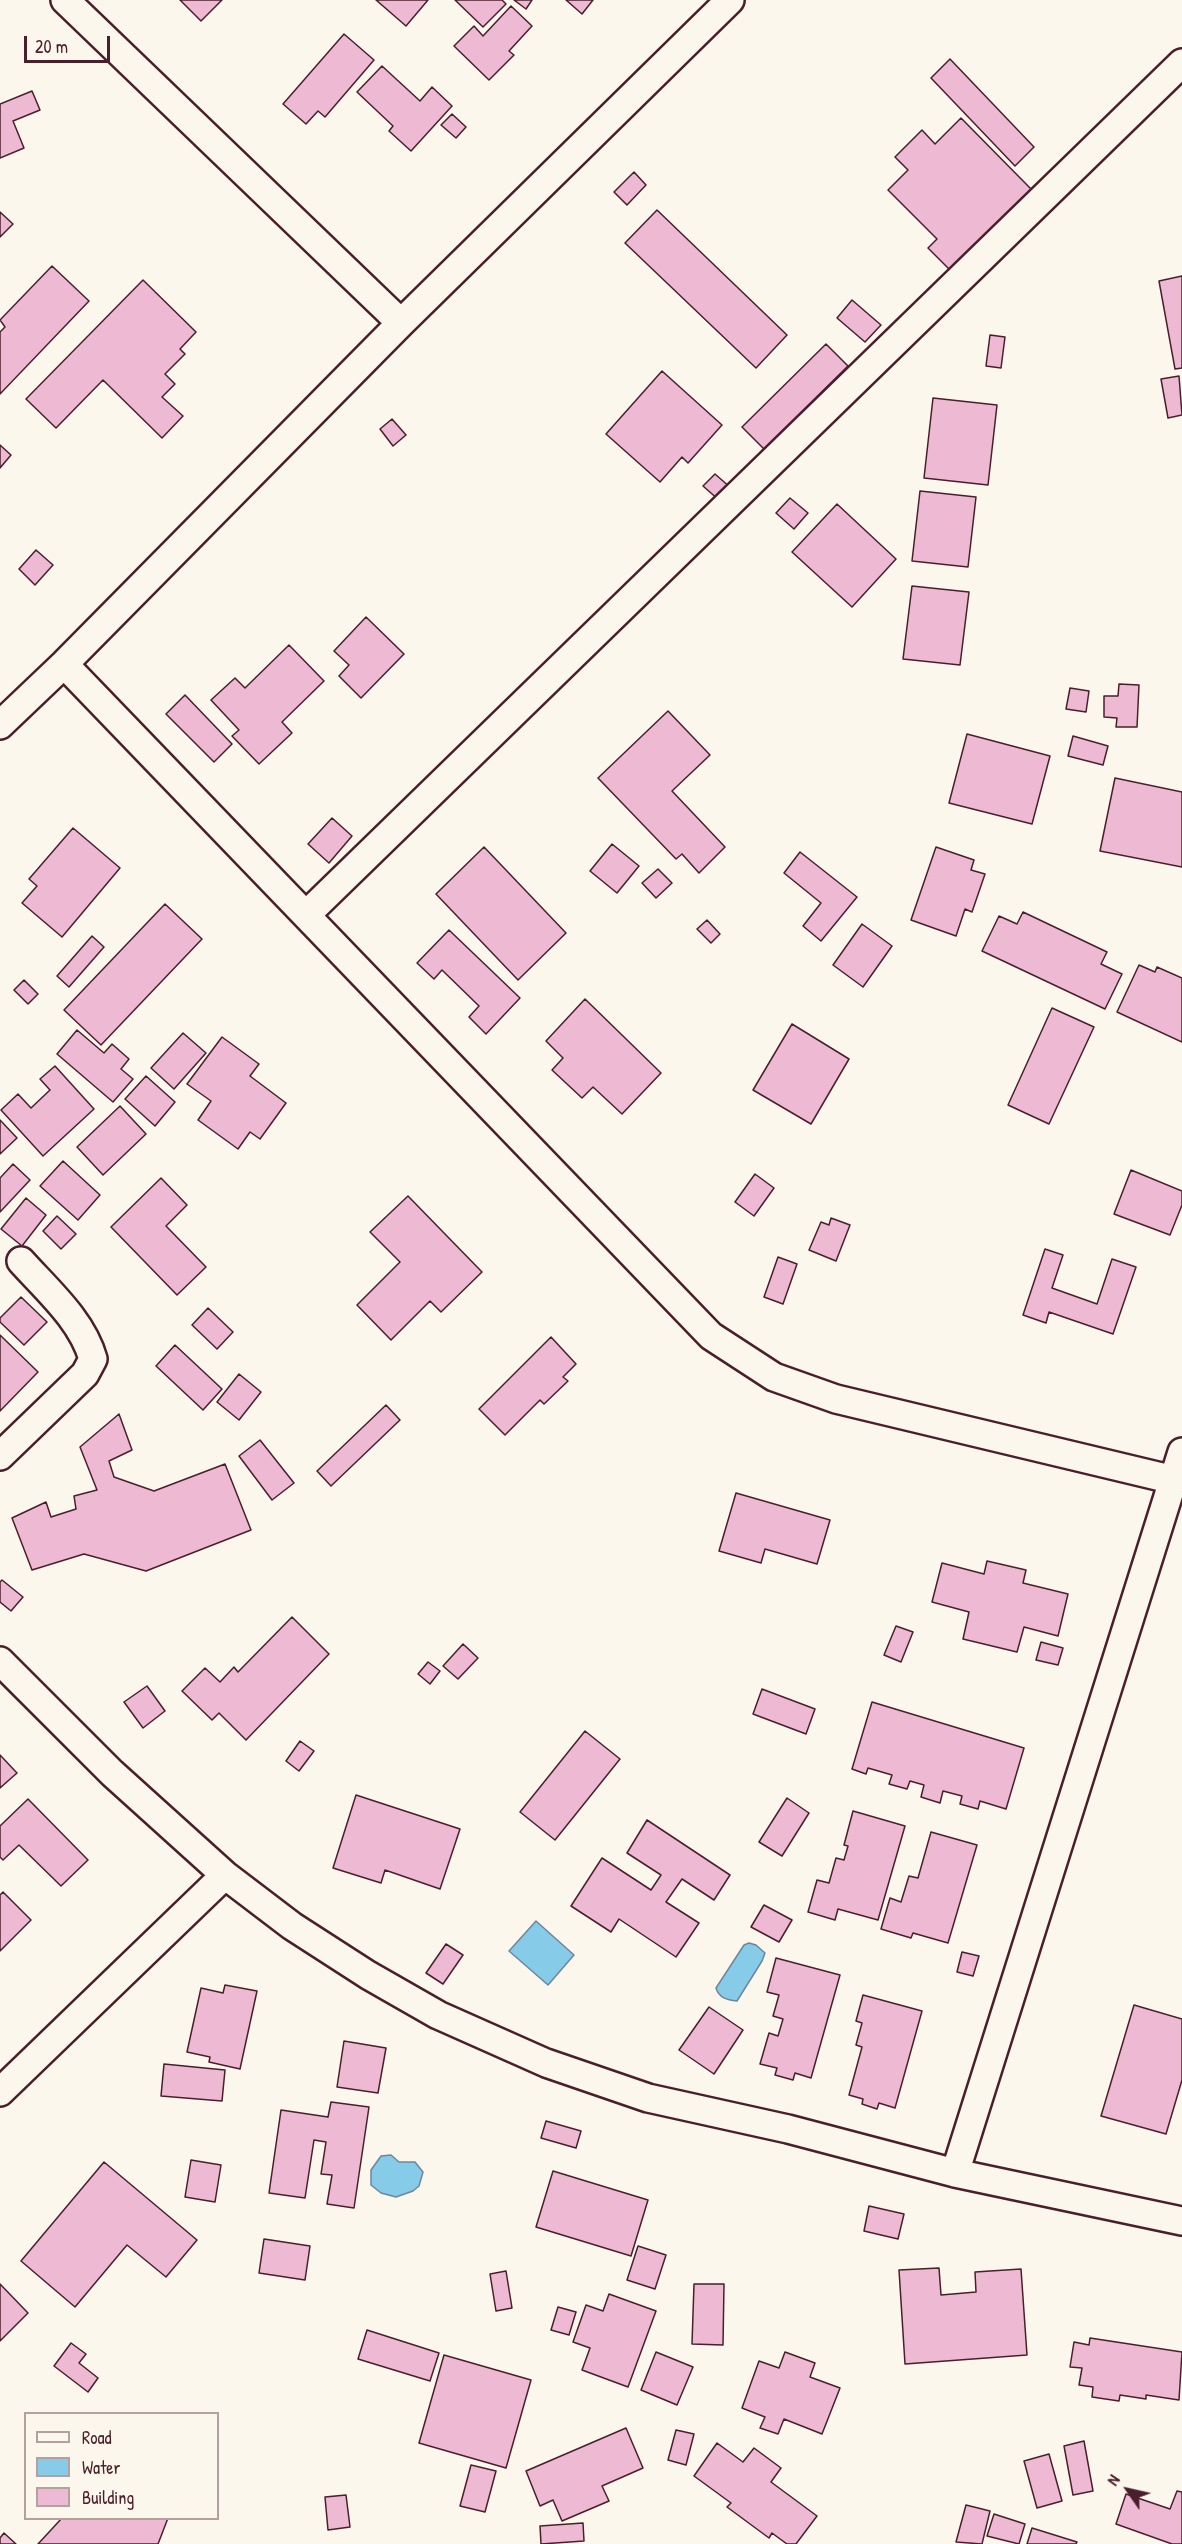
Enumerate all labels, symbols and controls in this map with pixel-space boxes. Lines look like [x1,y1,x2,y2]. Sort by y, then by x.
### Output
scale bar [27,24,112,62]
text: 20 m [35,34,68,59]
legend [24,2412,219,2520]
text: Road [82,2425,112,2450]
text: Water [82,2455,120,2480]
north arrow [1098,2460,1158,2520]
text: N [1102,2470,1125,2490]
text: Building [82,2485,134,2510]

